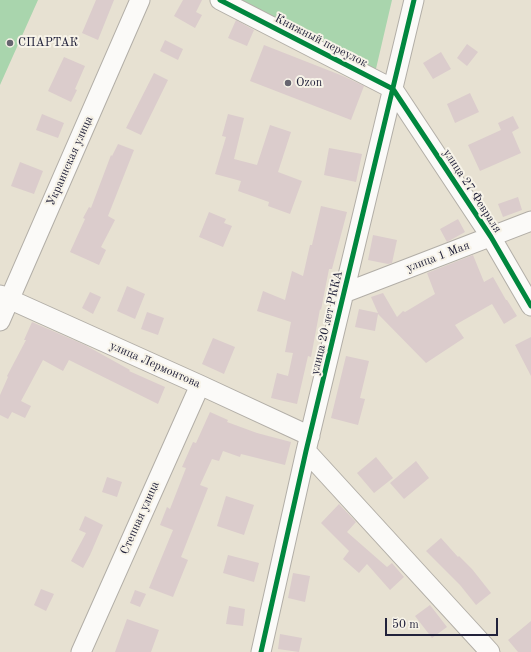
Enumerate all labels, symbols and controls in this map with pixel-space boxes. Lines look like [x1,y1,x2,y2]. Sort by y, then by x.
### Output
street label: Книжный переулок [272,11,370,71]
place label: СПАРТАК [18,36,78,50]
marker: СПАРТАК [5,38,15,48]
place label: Ozon [296,76,322,90]
marker: Ozon [283,78,293,88]
street label: Украинская улица [44,114,96,208]
street label: улица 27 Февраля [440,146,504,236]
street label: улица 1 Мая [404,238,472,276]
street label: улица 20 лет РККА [308,270,346,376]
street label: улица Лермонтова [107,339,203,391]
street label: Степная улица [117,479,163,557]
scale bar [387,610,500,636]
text: 50 m [392,619,419,631]

